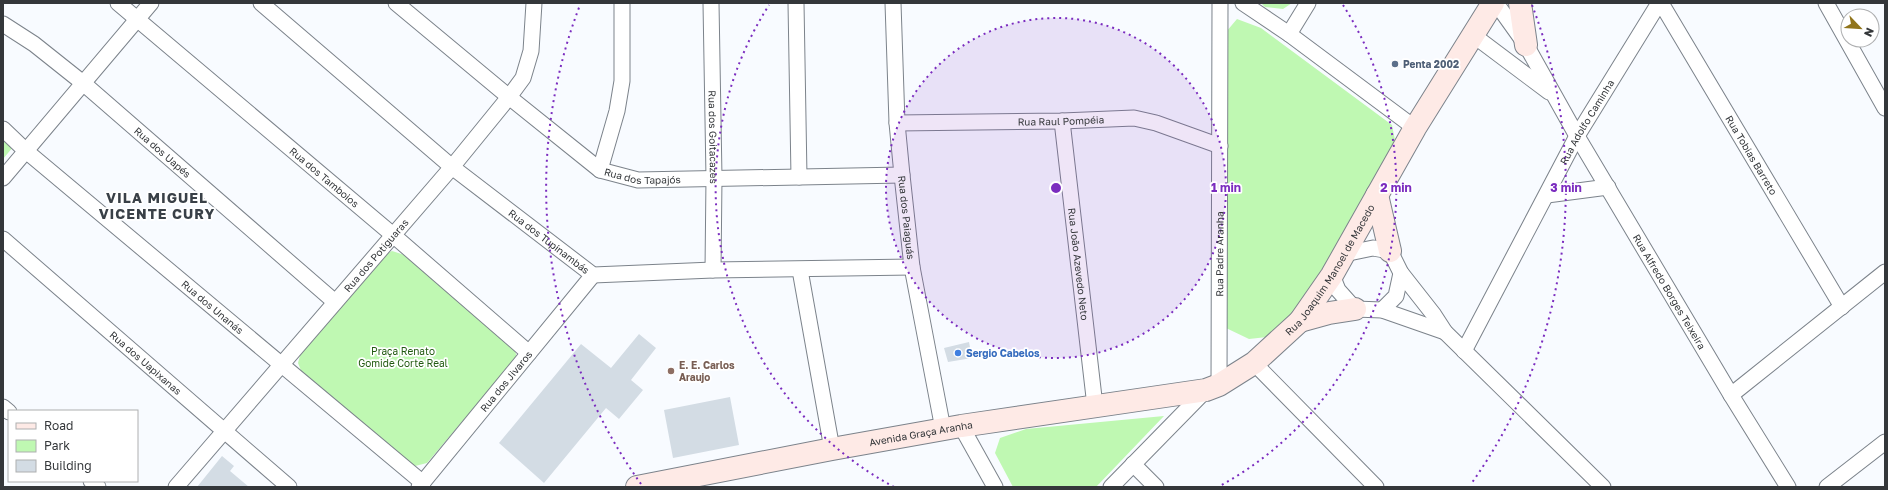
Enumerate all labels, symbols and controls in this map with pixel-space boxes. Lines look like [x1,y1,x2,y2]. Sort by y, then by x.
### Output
north arrow [1840,8,1880,48]
text: N [1862,26,1877,39]
place label: Penta 2002 [1403,58,1459,70]
marker: Penta 2002 [1390,59,1400,69]
street label: Rua Adolfo Caminha [1557,77,1616,166]
street label: Rua dos Goitacazes [706,90,720,184]
street label: Rua Raul Pompéia [1018,113,1104,128]
street label: Rua Tobias Barreto [1723,113,1780,197]
street label: Rua dos Uapés [132,124,193,180]
street label: Rua dos Tamboios [287,145,361,210]
street label: Rua dos Tapajós [603,165,681,186]
street label: Rua dos Paiaguás [896,175,917,260]
text: 1 min [1211,180,1241,195]
text: 2 min [1380,180,1412,195]
text: 3 min [1550,180,1582,195]
centre of rings [1049,181,1063,195]
district label: VILA MIGUEL VICENTE CURY [99,189,215,222]
street label: Rua Joaquim Manoel de Macedo [1283,202,1377,338]
street label: Rua dos Tupinambás [506,207,592,276]
street label: Rua João Azevedo Neto [1066,207,1091,321]
street label: Rua Padre Aranha [1213,211,1225,297]
street label: Rua dos Potiguaras [341,216,411,294]
street label: Rua Alfredo Borges Teixeira [1631,232,1708,351]
street label: Rua dos Unanás [179,278,246,336]
street label: Rua dos Uapixanas [108,329,184,397]
park label: Praça Renato Gomide Corte Real [358,345,448,369]
place label: Sergio Cabelos [966,347,1040,359]
street label: Rua dos Jivaros [477,348,534,414]
marker: Sergio Cabelos [953,348,963,358]
place label: E. E. Carlos Araujo [679,359,735,383]
marker: E. E. Carlos Araujo [666,366,676,376]
legend [8,410,138,482]
text: Road [44,418,73,433]
street label: Avenida Graça Aranha [868,418,973,448]
text: Park [44,438,70,453]
text: Building [44,458,92,473]

